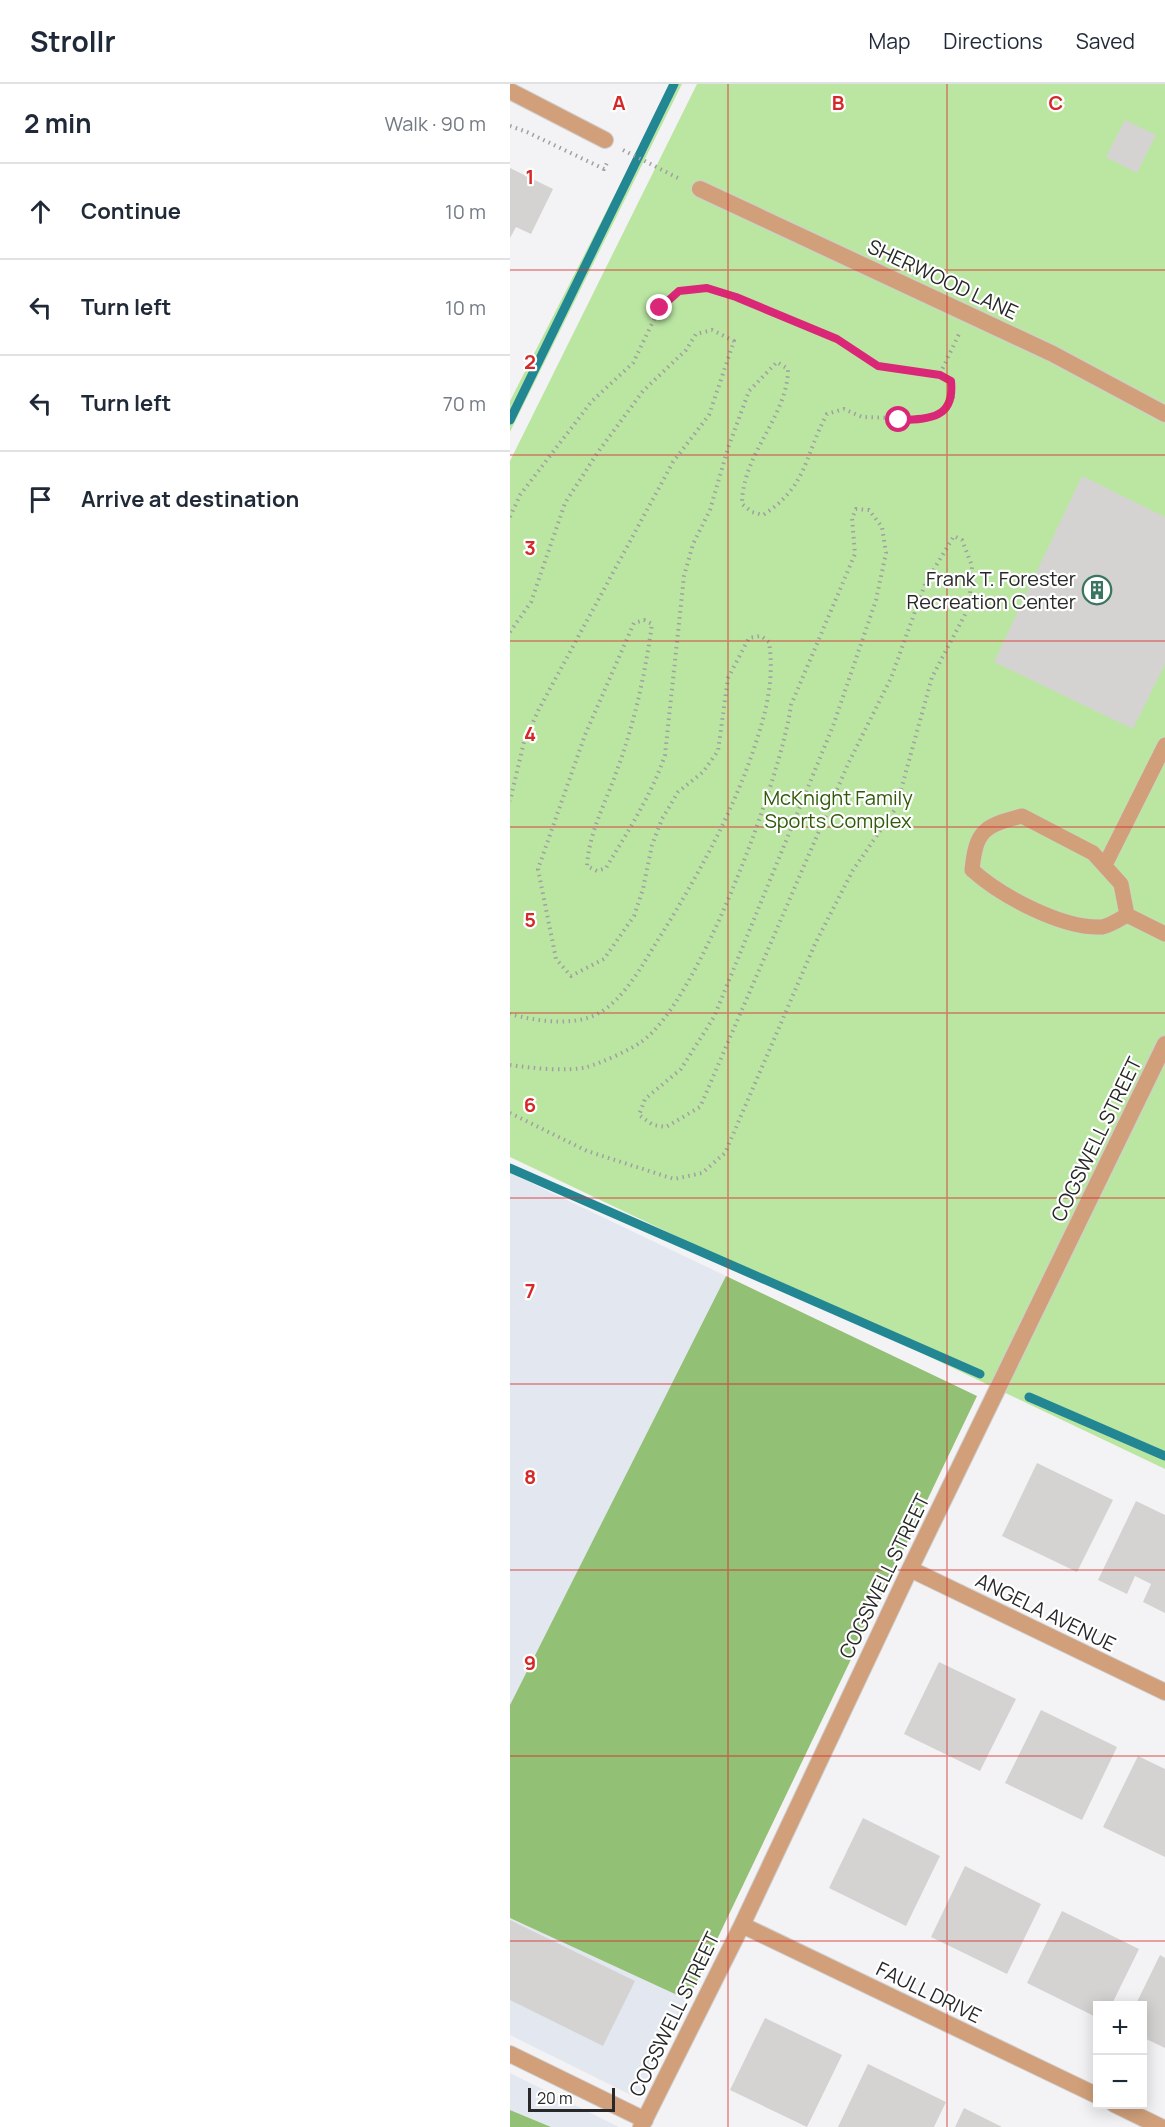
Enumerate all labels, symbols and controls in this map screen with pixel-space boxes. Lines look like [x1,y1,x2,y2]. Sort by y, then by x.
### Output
text: Strollr [30,22,116,60]
text: Map [869,27,910,55]
text: Directions [943,27,1043,55]
text: Saved [1076,27,1135,55]
text: A [612,89,626,116]
text: B [832,89,845,116]
text: C [1049,89,1063,116]
text: 2 min [24,105,92,141]
text: Walk · 90 m [384,110,486,137]
text: 1 [526,163,534,190]
icon: ahead [24,195,57,228]
text: Continue [81,196,181,226]
text: 10 m [445,198,486,225]
street label: SHERWOOD LANE [864,232,1022,326]
icon: left [24,291,57,324]
text: Turn left [81,292,171,322]
text: 10 m [445,294,486,321]
route end [646,294,672,320]
text: 2 [524,348,536,375]
icon: left [24,387,57,420]
text: Turn left [81,388,171,418]
text: 70 m [443,390,486,417]
route start [885,406,911,432]
icon: arrive [24,483,57,516]
text: Arrive at destination [81,484,299,514]
text: 3 [524,534,536,561]
place label: Frank T. Forester Recreation Center [907,565,1076,615]
building icon: Frank T. Forester Recreation Center [1081,574,1113,606]
text: 4 [524,720,536,747]
park label: McKnight Family Sports Complex [763,784,913,834]
text: 5 [524,906,536,933]
street label: COGSWELL STREET [1044,1052,1148,1226]
text: 6 [524,1091,536,1118]
text: 7 [525,1277,535,1304]
text: 8 [524,1463,536,1490]
street label: COGSWELL STREET [832,1489,936,1663]
street label: ANGELA AVENUE [971,1566,1121,1658]
text: 9 [524,1649,536,1676]
street label: COGSWELL STREET [622,1927,726,2101]
street label: FAULL DRIVE [872,1955,986,2029]
map controls [1093,2001,1147,2109]
button: + [1093,2001,1147,2055]
button: − [1093,2055,1147,2109]
scale bar [528,2085,615,2112]
text: 20 m [537,2087,573,2109]

